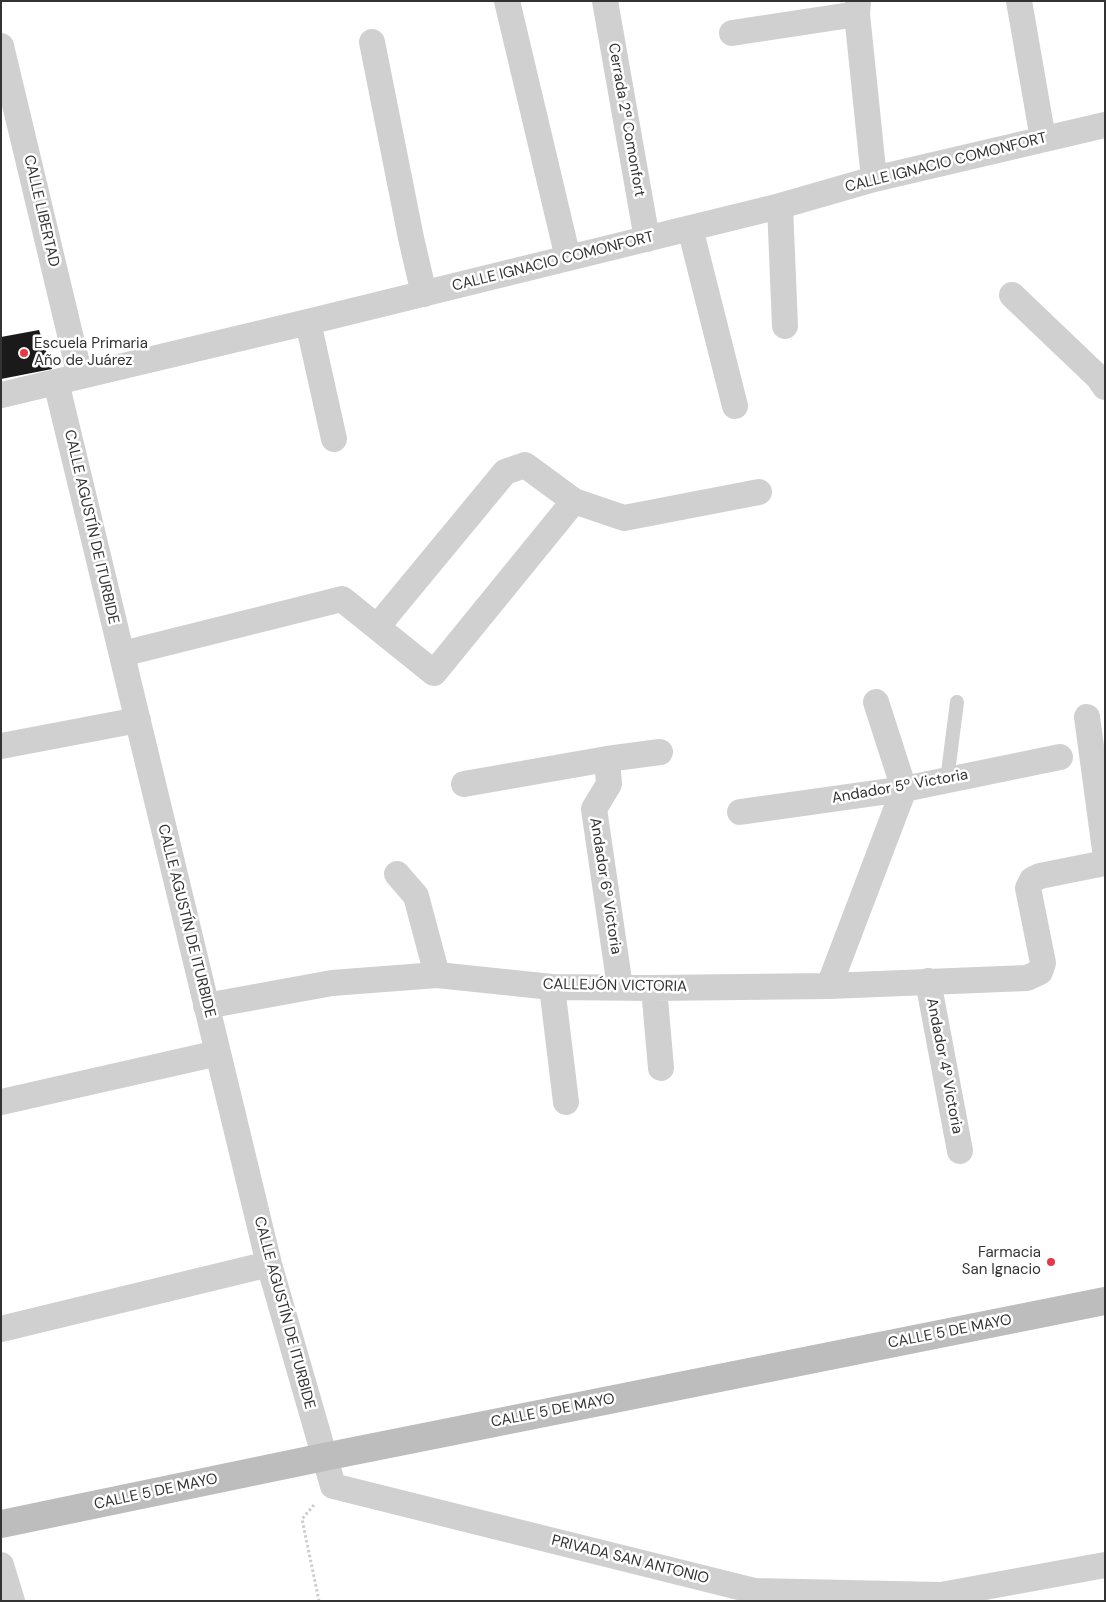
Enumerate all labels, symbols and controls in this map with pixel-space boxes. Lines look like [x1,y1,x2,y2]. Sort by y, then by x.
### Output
street label: Cerrada 2ª Comonfort [604,42,648,198]
street label: CALLE IGNACIO COMONFORT [843,129,1049,197]
street label: CALLE LIBERTAD [19,153,63,269]
street label: CALLE IGNACIO COMONFORT [450,228,656,296]
place label: Escuela Primaria Año de Juárez [34,335,148,370]
marker: Escuela Primaria Año de Juárez [18,347,30,359]
street label: CALLE AGUSTÍN DE ITURBIDE [60,428,122,626]
street label: Andador 5º Victoria [831,766,969,808]
street label: Andador 6º Victoria [585,816,625,956]
street label: CALLE AGUSTÍN DE ITURBIDE [153,822,219,1020]
street label: CALLEJÓN VICTORIA [543,976,687,996]
street label: Andador 4º Victoria [922,997,966,1135]
street label: CALLE AGUSTÍN DE ITURBIDE [250,1215,318,1411]
place label: Farmacia San Ignacio [962,1244,1041,1279]
marker: Farmacia San Ignacio [1045,1256,1057,1268]
street label: CALLE 5 DE MAYO [887,1311,1013,1353]
street label: CALLE 5 DE MAYO [490,1390,616,1432]
street label: CALLE 5 DE MAYO [93,1470,219,1514]
street label: PRIVADA SAN ANTONIO [549,1532,711,1588]

